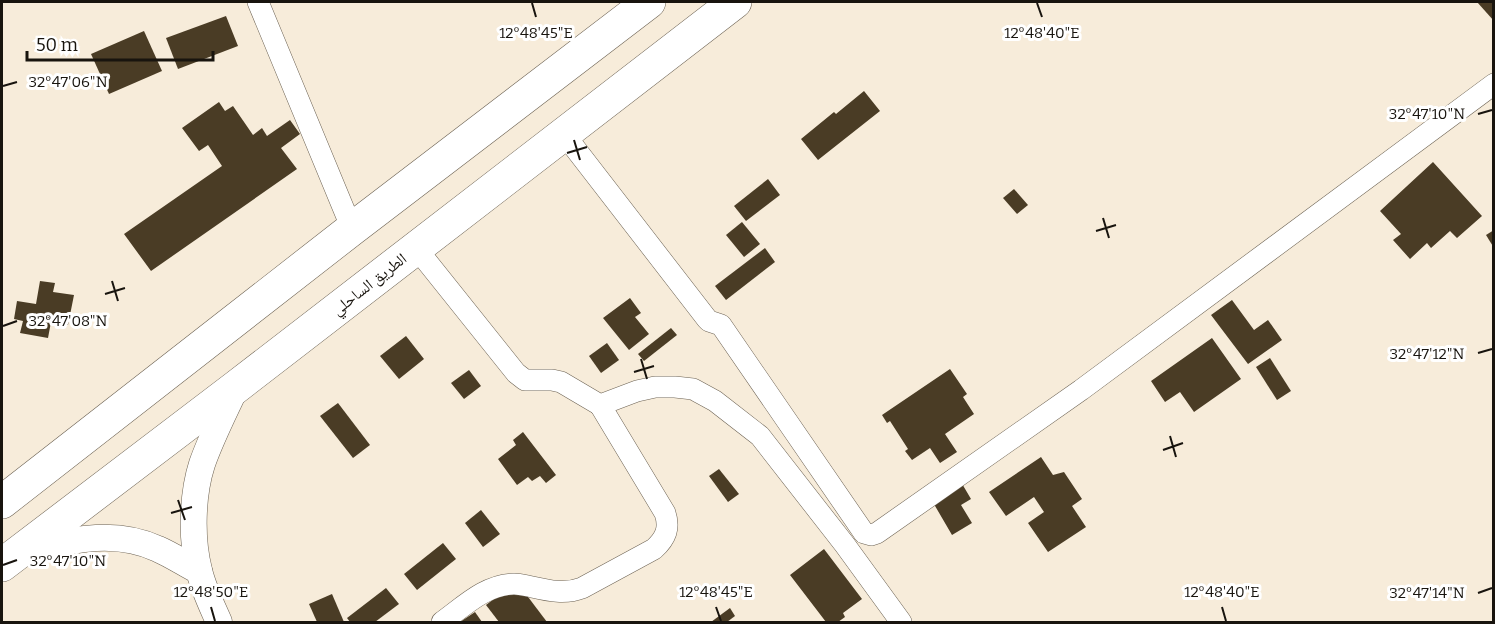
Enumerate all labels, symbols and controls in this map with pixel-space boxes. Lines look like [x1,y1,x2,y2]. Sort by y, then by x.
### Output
scale bar [27,24,213,62]
text: 12°48'45"E [499,24,573,42]
text: 12°48'40"E [1004,24,1080,42]
text: 50 m [36,34,78,56]
text: 32°47'06"N [28,73,108,91]
text: 32°47'10"N [1389,105,1465,123]
street label: الطريق الساحلي [328,249,412,321]
text: 32°47'08"N [29,312,108,330]
text: 32°47'12"N [1390,345,1465,363]
text: 32°47'10"N [30,552,106,570]
text: 12°48'50"E [174,583,248,601]
text: 12°48'45"E [679,583,753,601]
text: 12°48'40"E [1184,583,1260,601]
text: 32°47'14"N [1389,584,1465,602]

